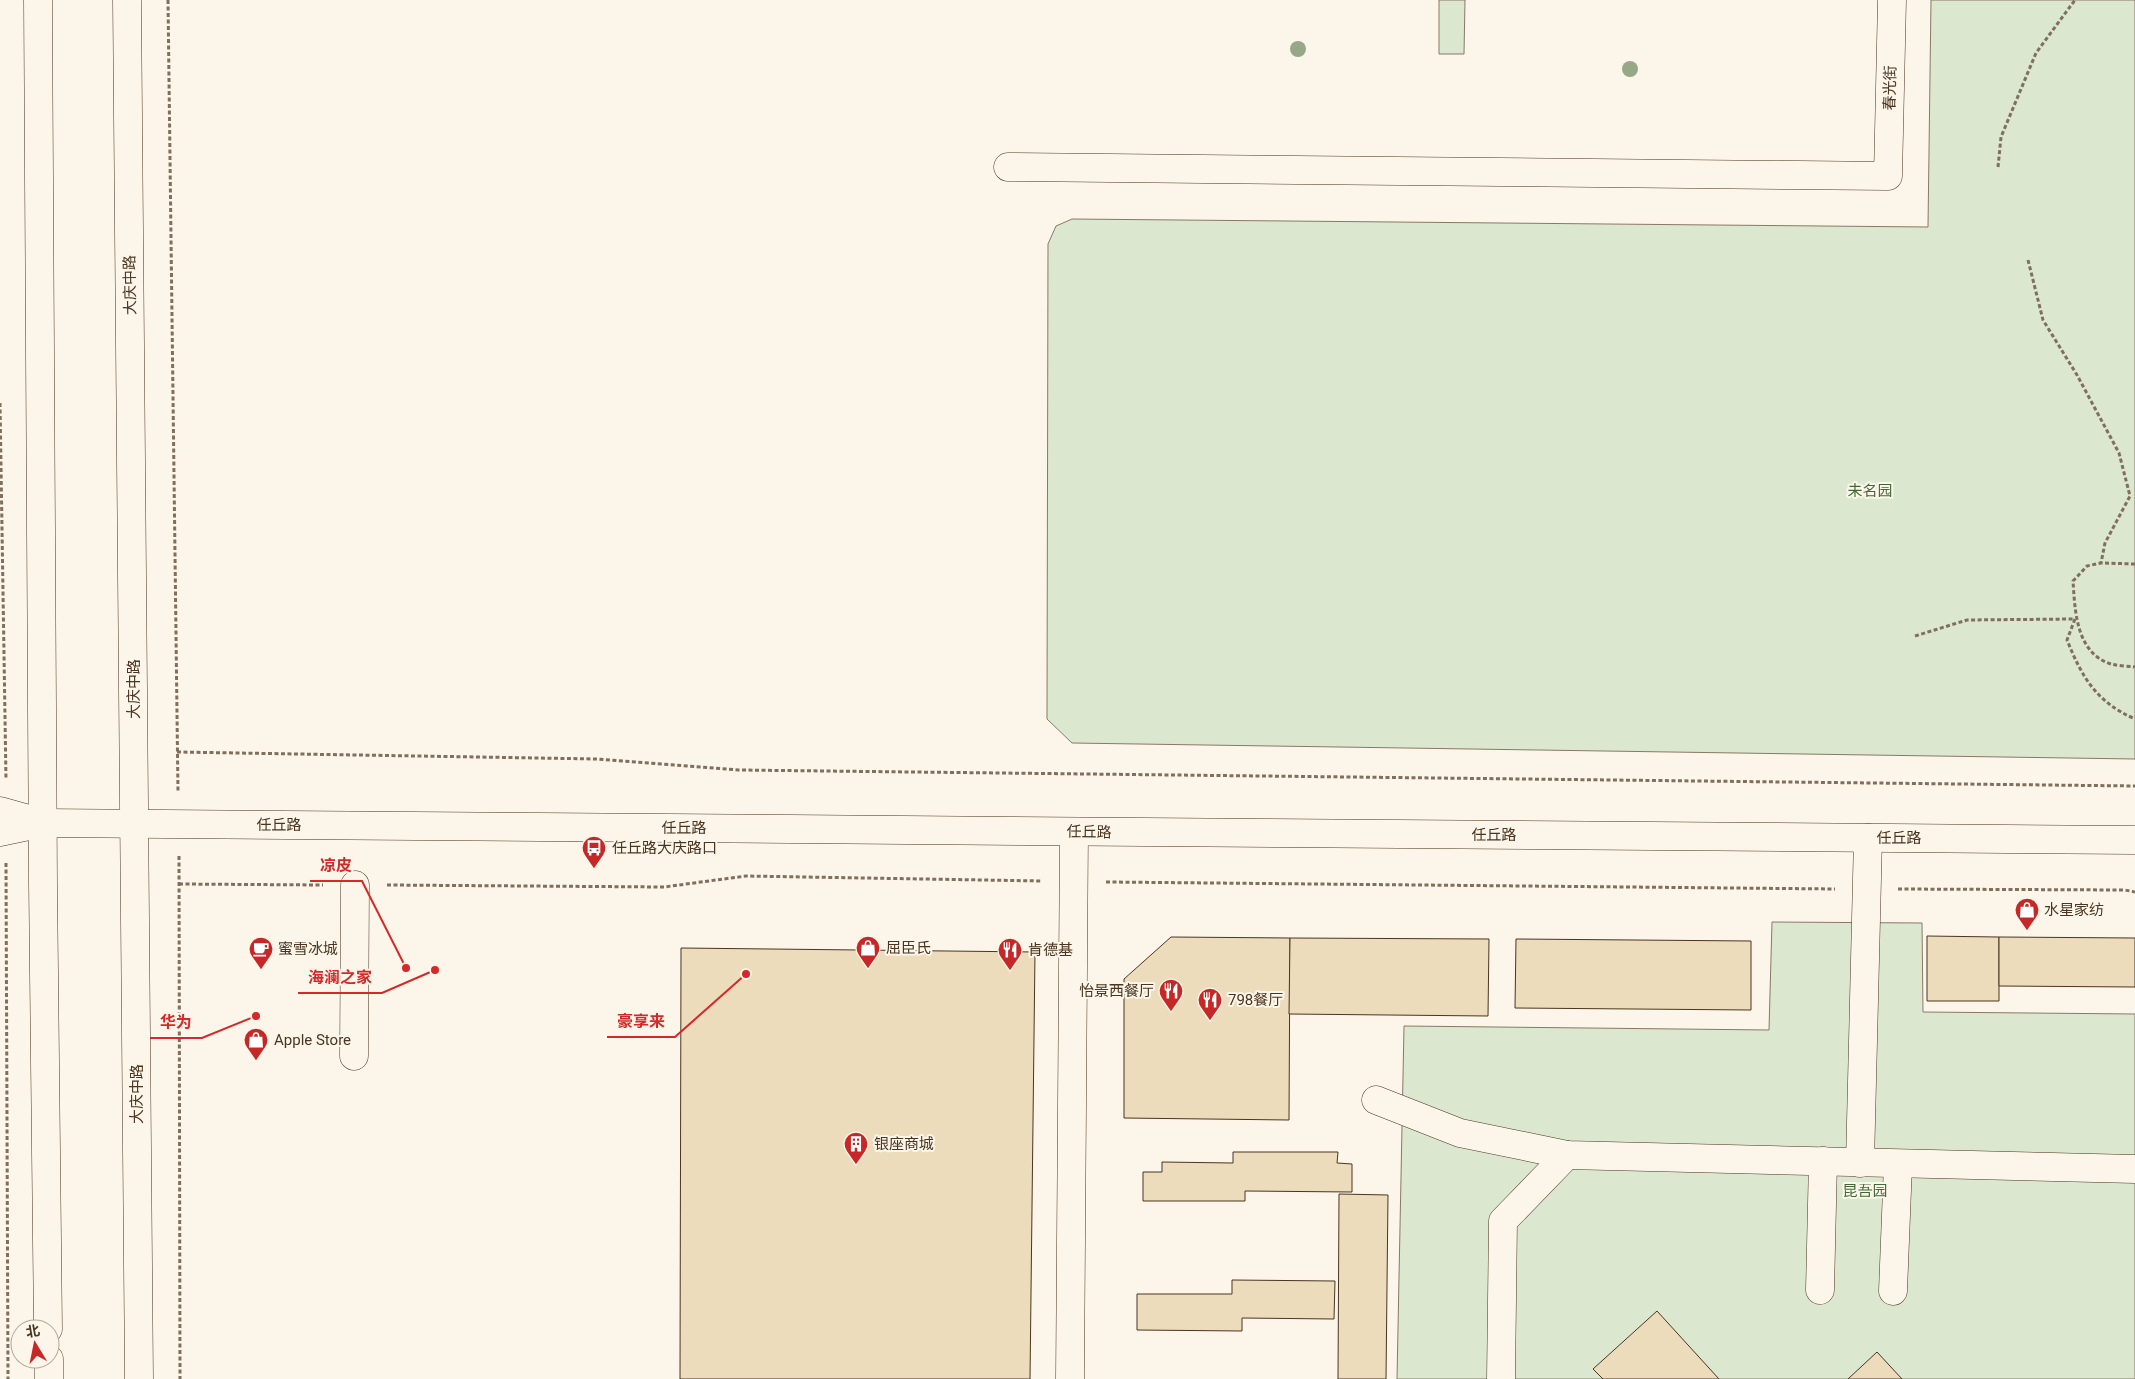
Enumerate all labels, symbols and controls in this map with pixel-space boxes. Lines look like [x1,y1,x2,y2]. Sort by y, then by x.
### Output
street label: 春光街 [1881,65,1899,111]
street label: 大庆中路 [120,255,140,315]
park label: 未名园 [1847,482,1893,500]
street label: 大庆中路 [125,659,143,719]
street label: 任丘路 [256,816,302,834]
street label: 任丘路 [661,819,707,837]
street label: 任丘路 [1066,823,1112,841]
street label: 任丘路 [1471,826,1517,844]
street label: 任丘路 [1876,829,1922,847]
bus stop icon: 任丘路大庆路口 [581,835,607,869]
place label: 任丘路大庆路口 [612,839,717,857]
callout: 凉皮 [310,850,362,881]
text: 凉皮 [320,856,352,875]
shop icon: 水星家纺 [2014,897,2040,931]
place label: 水星家纺 [2044,901,2104,919]
shop icon: 屈臣氏 [855,935,881,969]
cafe icon: 蜜雪冰城 [248,936,274,970]
restaurant icon: 肯德基 [997,937,1023,971]
place label: 屈臣氏 [886,939,931,957]
place label: 蜜雪冰城 [278,940,338,958]
place label: 肯德基 [1028,941,1073,959]
callout: 海澜之家 [298,962,382,993]
text: 海澜之家 [308,968,372,987]
restaurant icon: 怡景西餐厅 [1158,978,1184,1012]
place label: 怡景西餐厅 [1079,982,1154,1000]
restaurant icon: 798餐厅 [1197,987,1223,1021]
place label: 798餐厅 [1228,991,1283,1009]
callout: 豪享来 [607,1006,675,1037]
callout: 华为 [150,1007,202,1038]
text: 豪享来 [617,1012,665,1031]
text: 华为 [160,1013,192,1032]
shop icon: Apple Store [243,1027,269,1061]
place label: Apple Store [274,1031,351,1049]
street label: 大庆中路 [128,1064,146,1124]
building icon: 银座商城 [843,1131,869,1165]
place label: 银座商城 [874,1135,934,1153]
park label: 昆吾园 [1842,1182,1888,1200]
north arrow [10,1319,60,1369]
text: 北 [24,1322,41,1340]

